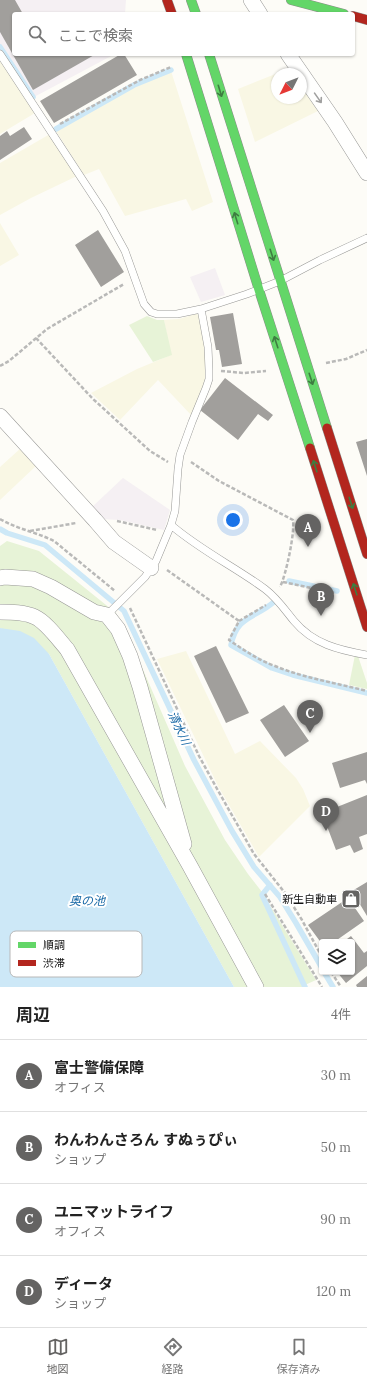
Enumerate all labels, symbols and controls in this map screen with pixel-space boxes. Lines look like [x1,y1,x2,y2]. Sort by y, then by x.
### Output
search box [12,12,355,56]
icon: search [26,23,48,45]
text: ここで検索 [58,26,133,45]
north arrow [271,68,307,104]
one-way arrow [217,85,224,98]
one-way arrow [314,92,322,103]
one-way arrow [232,212,239,225]
one-way arrow [269,249,276,262]
one-way arrow [272,335,279,348]
one-way arrow [308,373,315,386]
one-way arrow [311,460,319,472]
one-way arrow [348,496,355,509]
your location [223,510,243,530]
pin: A [295,514,321,547]
pin: B [308,583,334,616]
one-way arrow [351,583,358,596]
pin: C [297,700,323,733]
water label: 清水川 [165,708,195,749]
pin: D [313,798,339,831]
shop icon: 新生自動車 [340,888,362,910]
place label: 新生自動車 [282,892,337,906]
water label: 奥の池 [69,893,106,908]
legend [10,931,142,977]
text: 順調 [43,938,65,952]
map controls [319,939,355,975]
button: layers [319,939,355,975]
text: 渋滞 [43,956,65,970]
text: 周辺 [16,1004,50,1026]
text: 4件 [331,1006,351,1023]
text: 富士警備保障 [54,1058,144,1077]
text: A [25,1067,33,1084]
text: 30 m [321,1067,351,1084]
text: オフィス [54,1079,106,1096]
text: わんわんさろん すぬぅぴぃ [54,1130,238,1149]
text: B [25,1139,33,1156]
text: 50 m [321,1139,351,1156]
text: ショップ [54,1151,106,1168]
text: ユニマットライフ [54,1202,174,1221]
text: C [25,1211,33,1228]
text: 90 m [320,1211,351,1228]
text: オフィス [54,1223,106,1240]
text: ディータ [54,1274,113,1293]
text: D [24,1283,34,1300]
text: 120 m [316,1283,351,1300]
text: ショップ [54,1295,106,1312]
tab: 地図 [47,1336,69,1376]
tab: 経路 [162,1336,184,1376]
tab: 保存済み [277,1336,321,1376]

